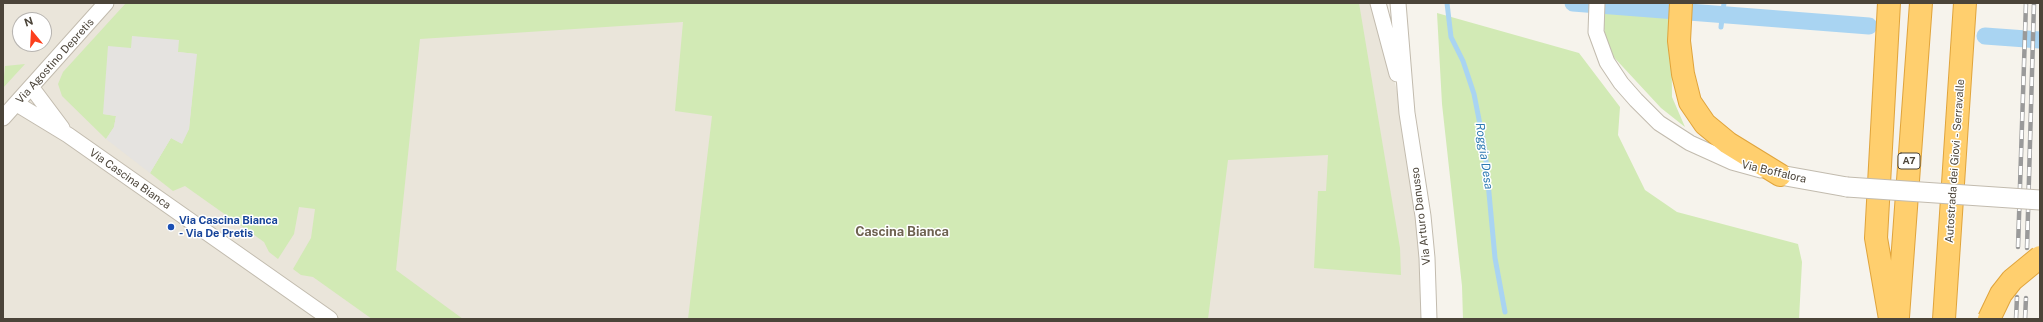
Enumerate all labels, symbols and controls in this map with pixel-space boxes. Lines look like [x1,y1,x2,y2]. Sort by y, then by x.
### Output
north arrow [12,12,52,52]
text: N [23,15,35,29]
street label: Via Agostino Depretis [13,16,97,106]
street label: Autostrada dei Giovi - Serravalle [1943,79,1967,243]
water label: Roggia Desa [1472,122,1496,190]
street label: Via Cascina Bianca [87,146,173,212]
road number: A7 [1898,153,1920,169]
street label: Via Boffalora [1740,158,1808,186]
street label: Via Arturo Danusso [1408,166,1434,266]
place label: Via Cascina Bianca - Via De Pretis [179,214,278,240]
marker: Via Cascina Bianca - Via De Pretis [166,222,176,232]
district label: Cascina Bianca [855,224,949,240]

